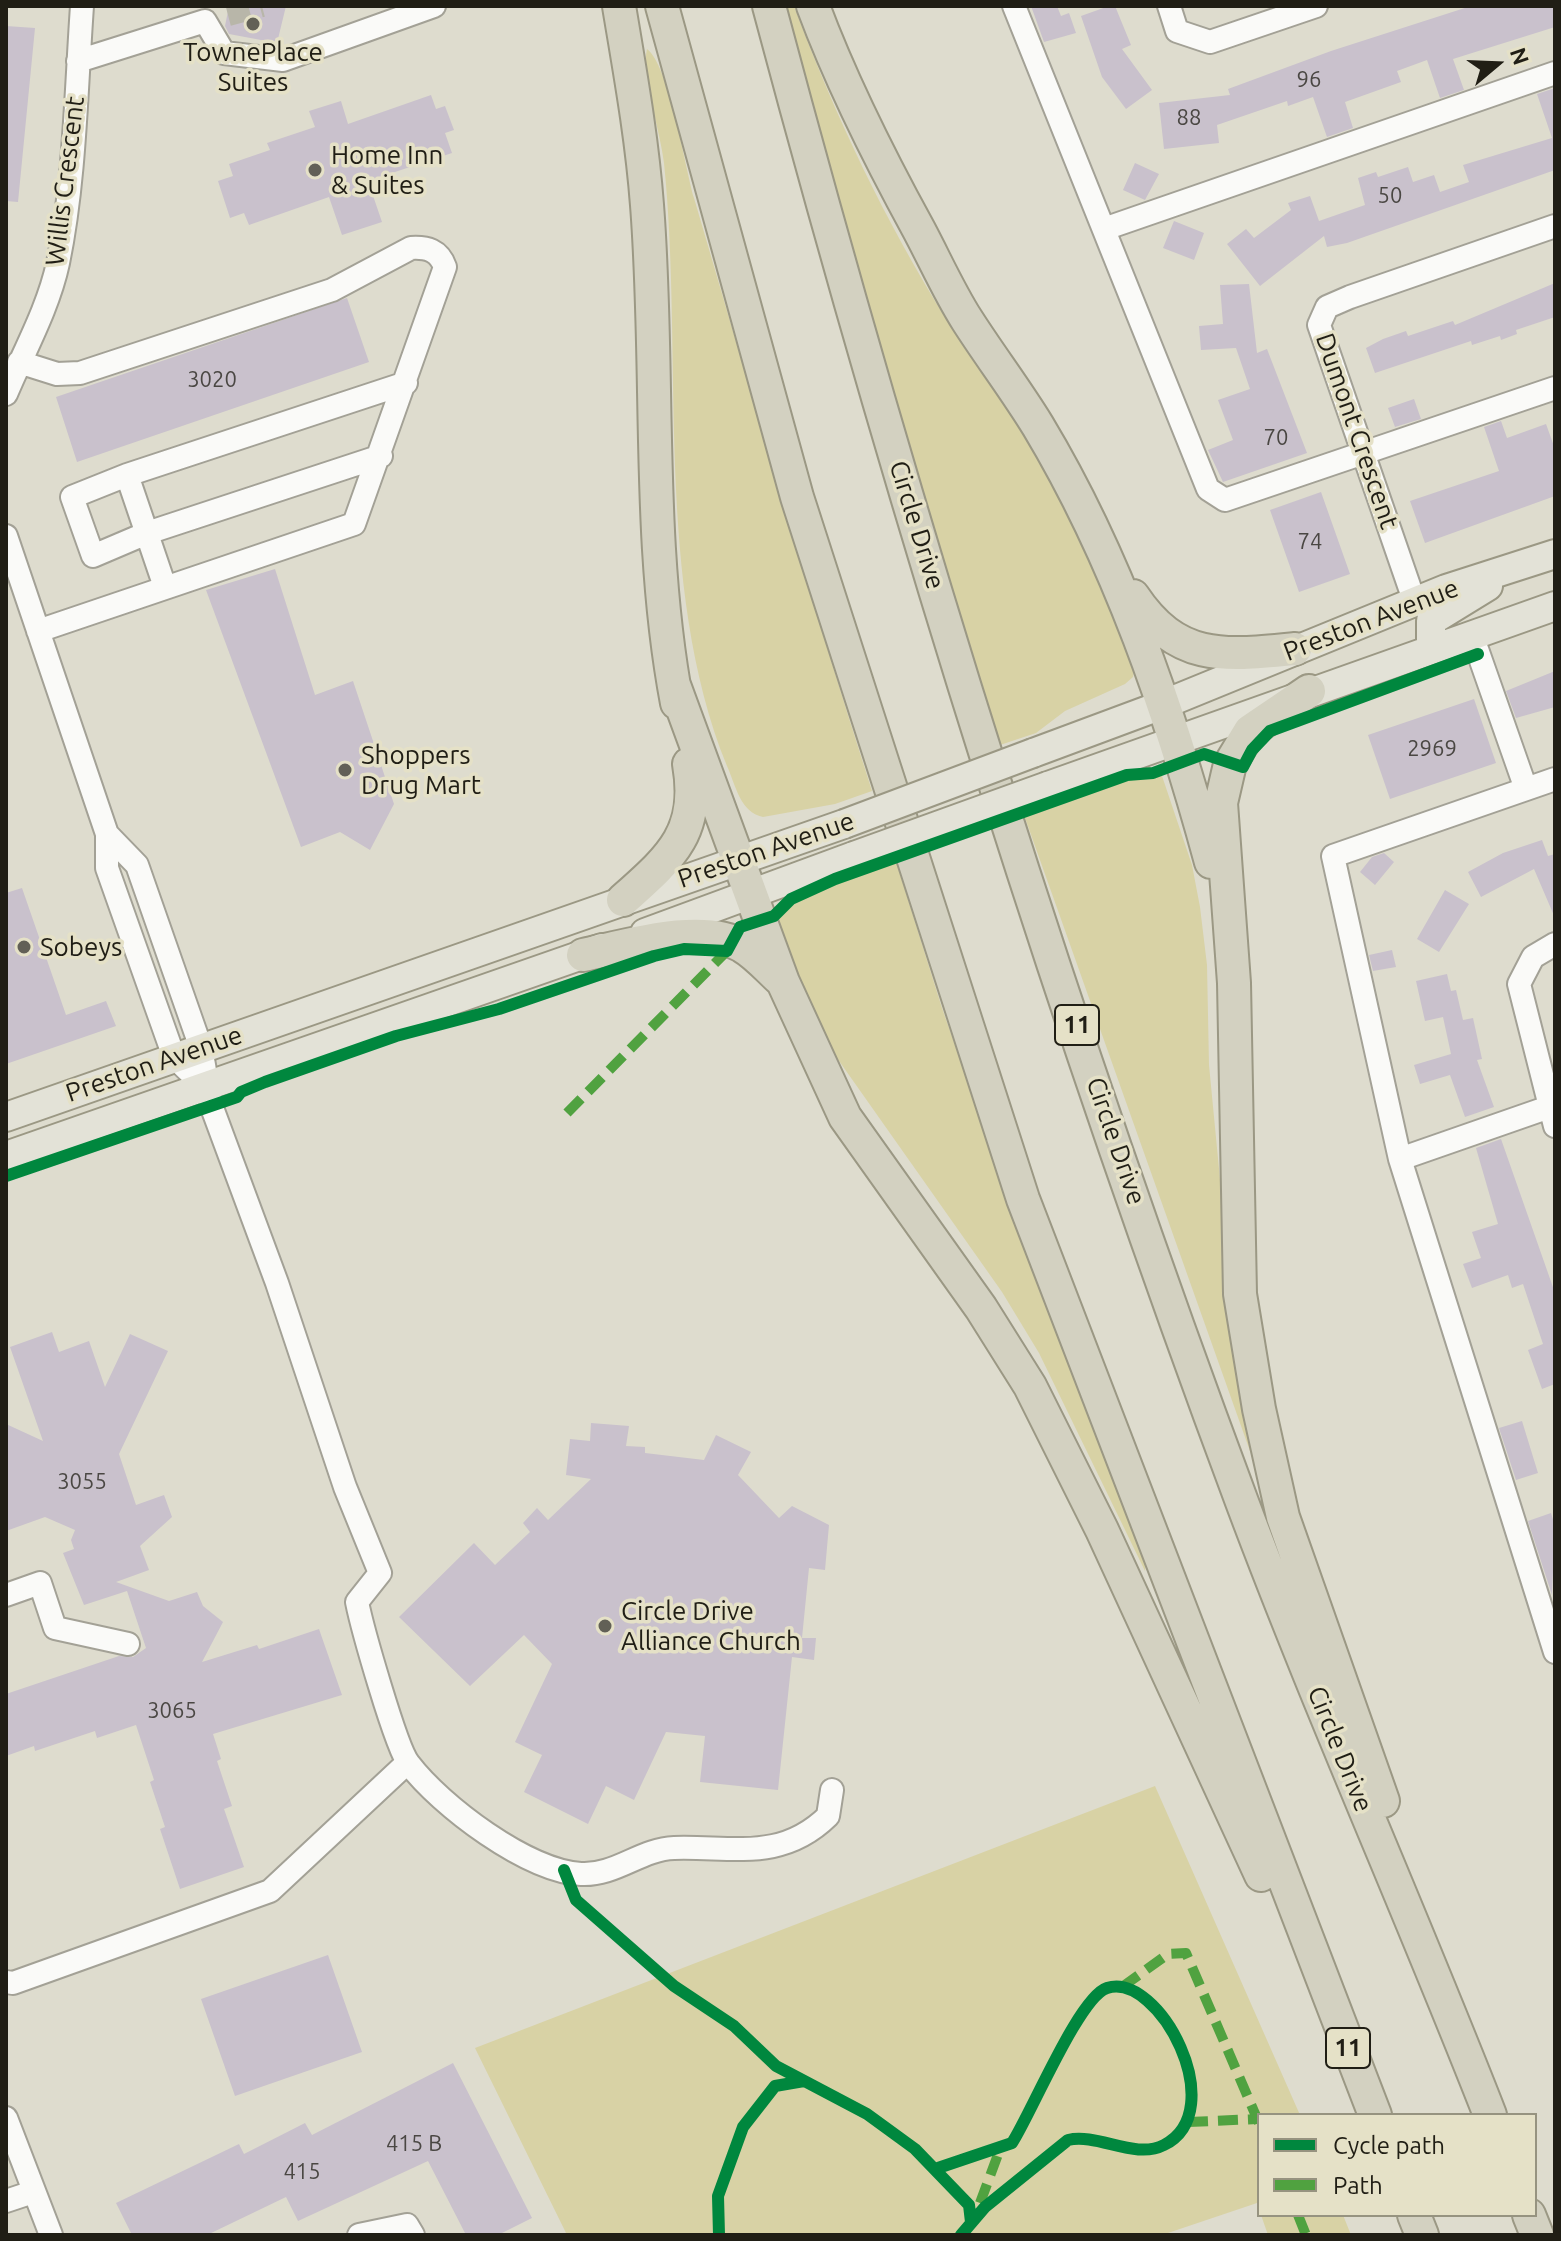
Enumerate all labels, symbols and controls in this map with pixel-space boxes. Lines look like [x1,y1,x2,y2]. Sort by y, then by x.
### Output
marker: TownePlace Suites [244,15,262,33]
north arrow [1457,24,1537,104]
place label: TownePlace Suites [183,36,323,98]
text: N [1506,44,1535,68]
house number: 96 [1297,67,1321,93]
street label: Willis Crescent [39,94,91,268]
house number: 88 [1177,105,1201,131]
place label: Home Inn & Suites [331,139,443,200]
marker: Home Inn & Suites [306,161,324,179]
house number: 50 [1378,183,1402,209]
street label: Dumont Crescent [1309,329,1405,533]
house number: 3020 [187,367,237,393]
house number: 70 [1264,425,1288,451]
street label: Circle Drive [883,457,951,593]
house number: 74 [1298,529,1322,555]
street label: Preston Avenue [1279,572,1463,668]
house number: 2969 [1407,736,1457,762]
place label: Shoppers Drug Mart [361,739,481,800]
marker: Shoppers Drug Mart [336,761,354,779]
street label: Preston Avenue [674,805,858,895]
place label: Sobeys [40,931,122,963]
marker: Sobeys [15,938,33,956]
road number: 11 [1055,1005,1099,1045]
street label: Preston Avenue [62,1019,246,1109]
street label: Circle Drive [1080,1073,1152,1209]
house number: 3055 [57,1469,107,1495]
place label: Circle Drive Alliance Church [621,1595,801,1656]
marker: Circle Drive Alliance Church [596,1617,614,1635]
street label: Circle Drive [1301,1682,1379,1816]
house number: 3065 [147,1698,197,1724]
road number: 11 [1326,2028,1370,2068]
legend [1257,2113,1537,2217]
house number: 415 B [386,2131,442,2157]
text: Cycle path [1333,2132,1445,2159]
house number: 415 [283,2159,321,2185]
text: Path [1333,2172,1383,2199]

